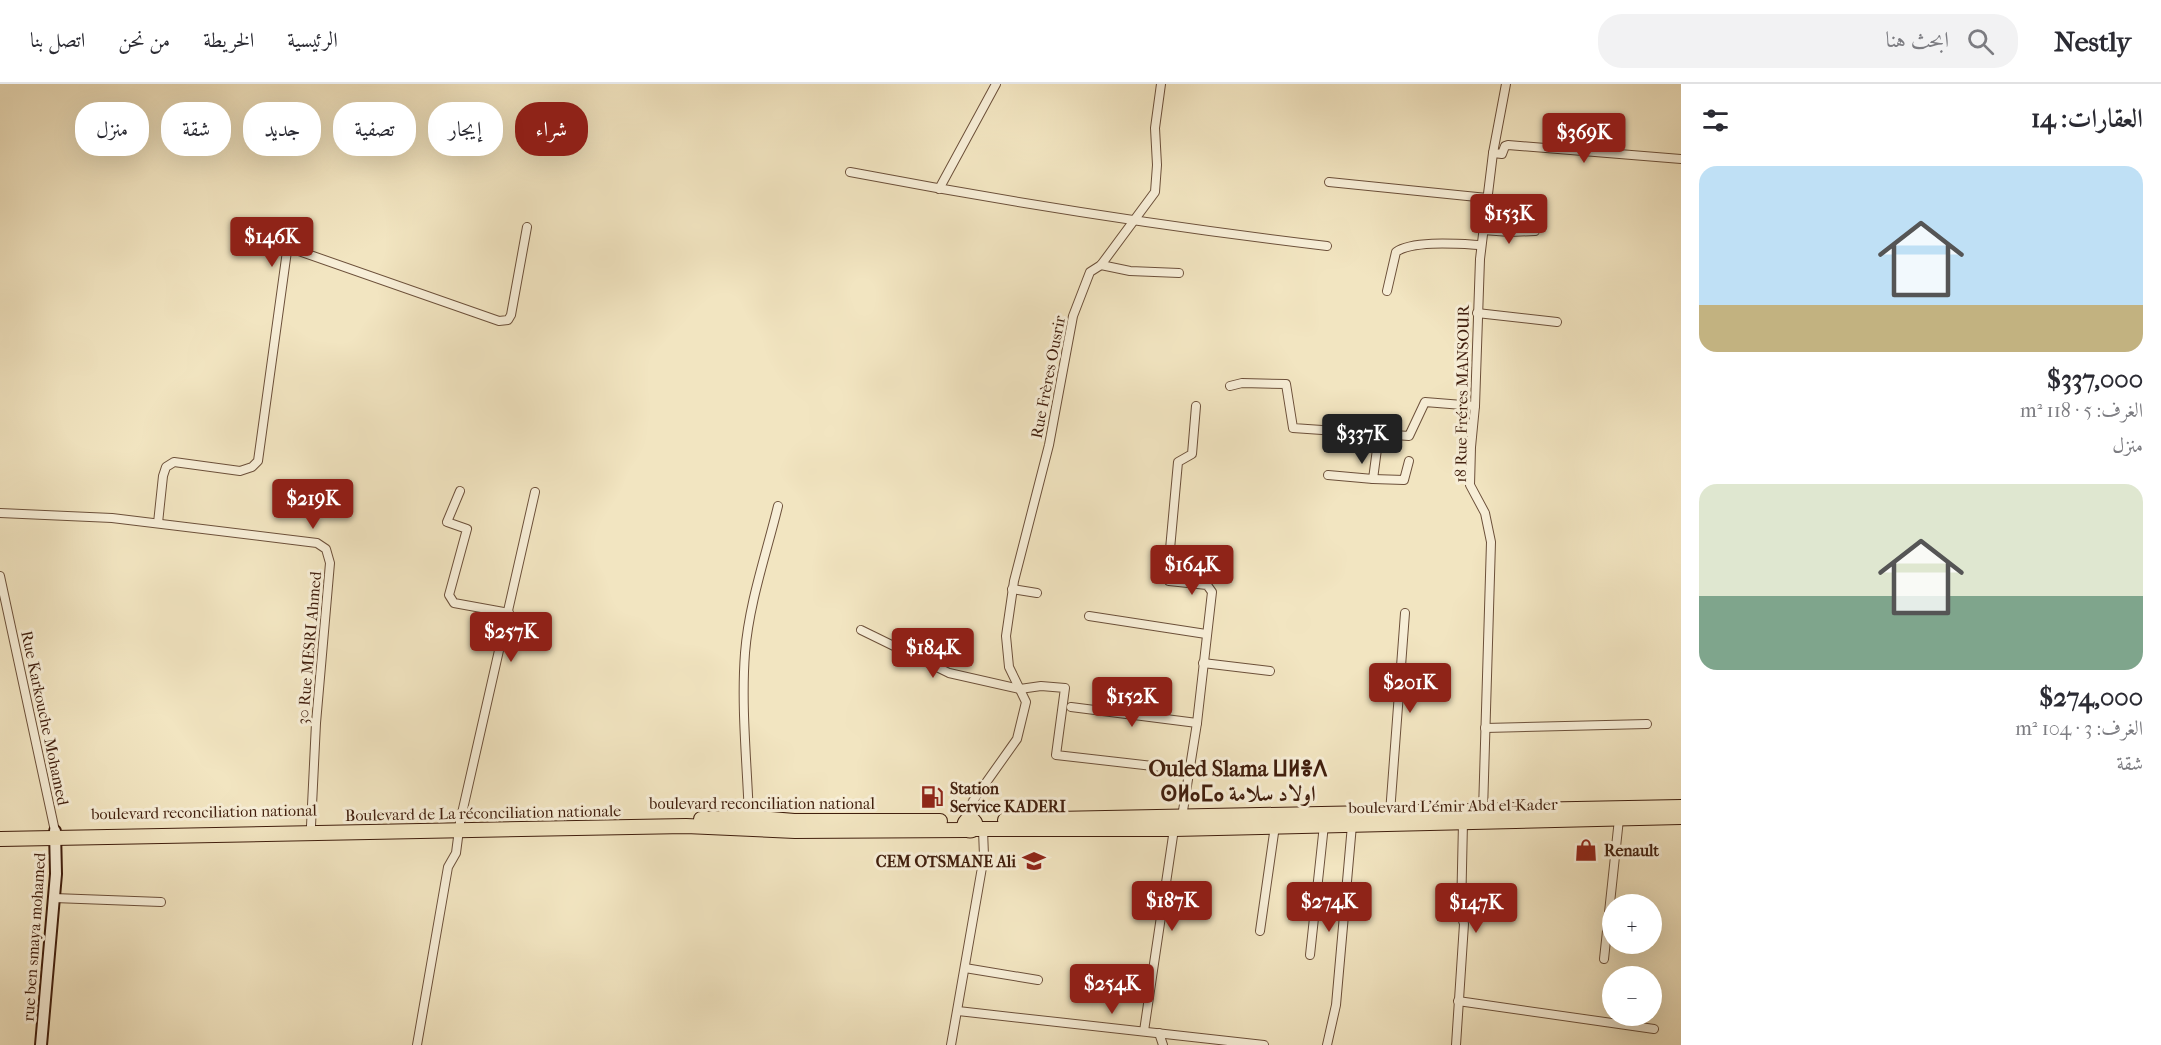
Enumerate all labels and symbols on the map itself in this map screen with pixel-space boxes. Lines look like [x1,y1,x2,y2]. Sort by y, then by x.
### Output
pin: $369K [1542,113,1626,164]
pin: $153K [1467,194,1551,245]
pin: $146K [230,217,314,268]
street label: 18 Rue Fréres MANSOUR [1451,304,1473,483]
street label: Rue Frères Ousrir [1027,314,1069,440]
pin: $337K [1320,414,1404,465]
pin: $219K [271,479,355,530]
pin: $164K [1150,545,1234,596]
street label: 30 Rue MESRI Ahmed [293,570,325,725]
pin: $257K [469,612,553,663]
pin: $184K [891,628,975,679]
street label: Rue Karkouche Mohamed [17,629,73,808]
pin: $201K [1368,663,1452,714]
pin: $152K [1090,677,1174,728]
district label: Ouled Slama ⵡⵍⴻⴷ ⵙⵍⴰⵎⴰ اولاد سلامة [1148,756,1328,807]
place label: Station Service KADERI [950,779,1066,816]
fuel station icon: Station Service KADERI [919,784,945,810]
street label: boulevard reconciliation national [648,794,876,813]
street label: boulevard L'émir Abd el-Kader [1347,795,1558,817]
street label: boulevard reconciliation national [90,801,318,823]
street label: Boulevard de La réconciliation nationale [345,801,621,825]
shop icon: Renault [1573,837,1599,863]
place label: Renault [1604,841,1659,860]
school or university icon: CEM OTSMANE Ali [1021,848,1047,874]
street label: rue ben smaya mohamed [19,852,49,1022]
place label: CEM OTSMANE Ali [876,852,1016,871]
pin: $187K [1130,881,1214,932]
pin: $274K [1287,882,1371,933]
pin: $147K [1434,883,1518,934]
pin: $254K [1070,964,1154,1015]

